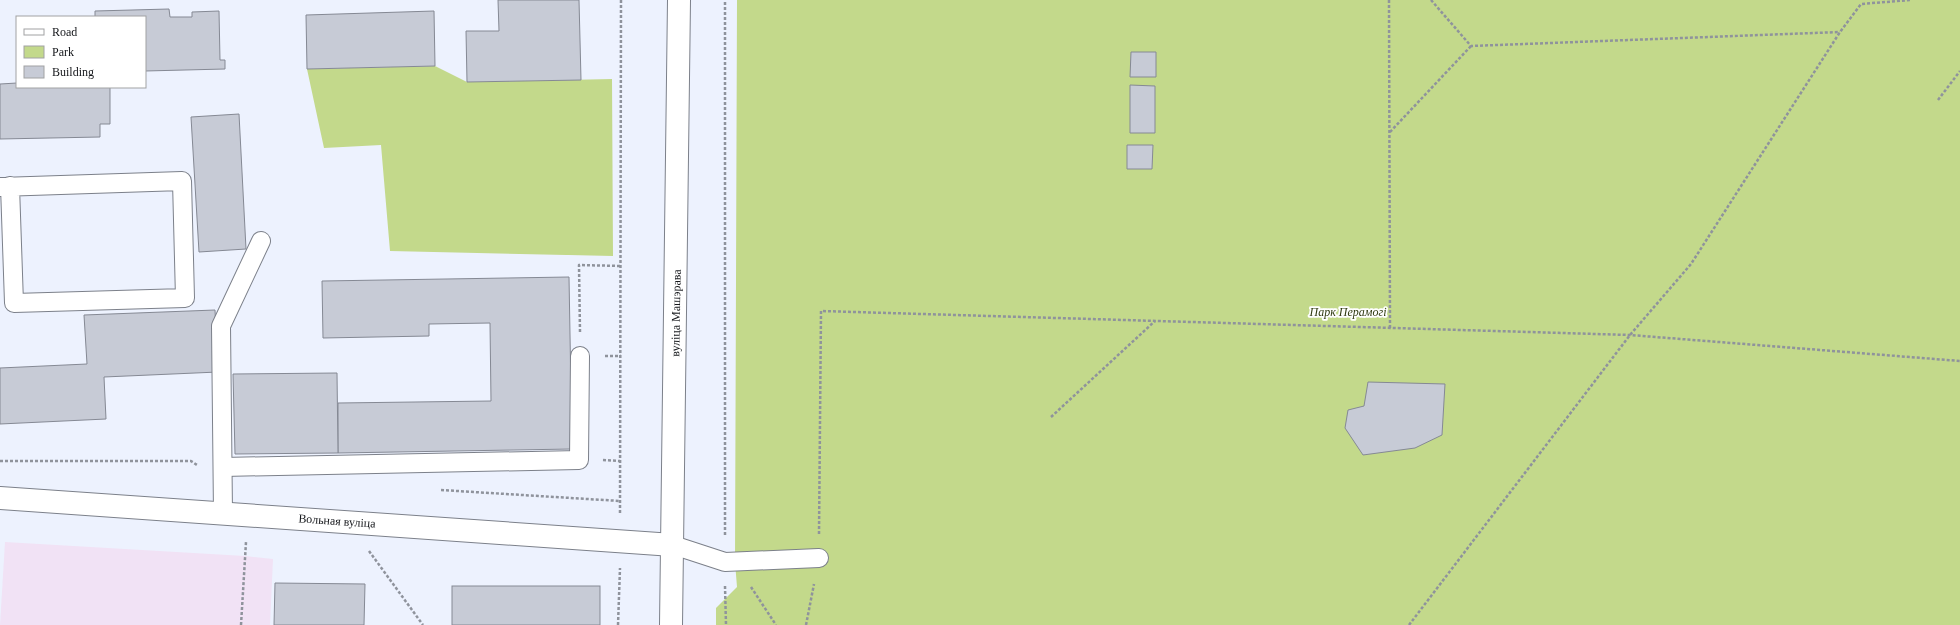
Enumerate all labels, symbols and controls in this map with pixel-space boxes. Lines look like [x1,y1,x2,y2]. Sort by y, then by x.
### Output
legend [16,16,146,88]
text: Road [52,25,77,39]
text: Park [52,45,74,59]
text: Building [52,65,94,79]
street label: вуліца Машэрава [668,269,684,357]
park label: Парк Перамогі [1309,305,1386,319]
street label: Вольная вуліца [298,511,377,531]

